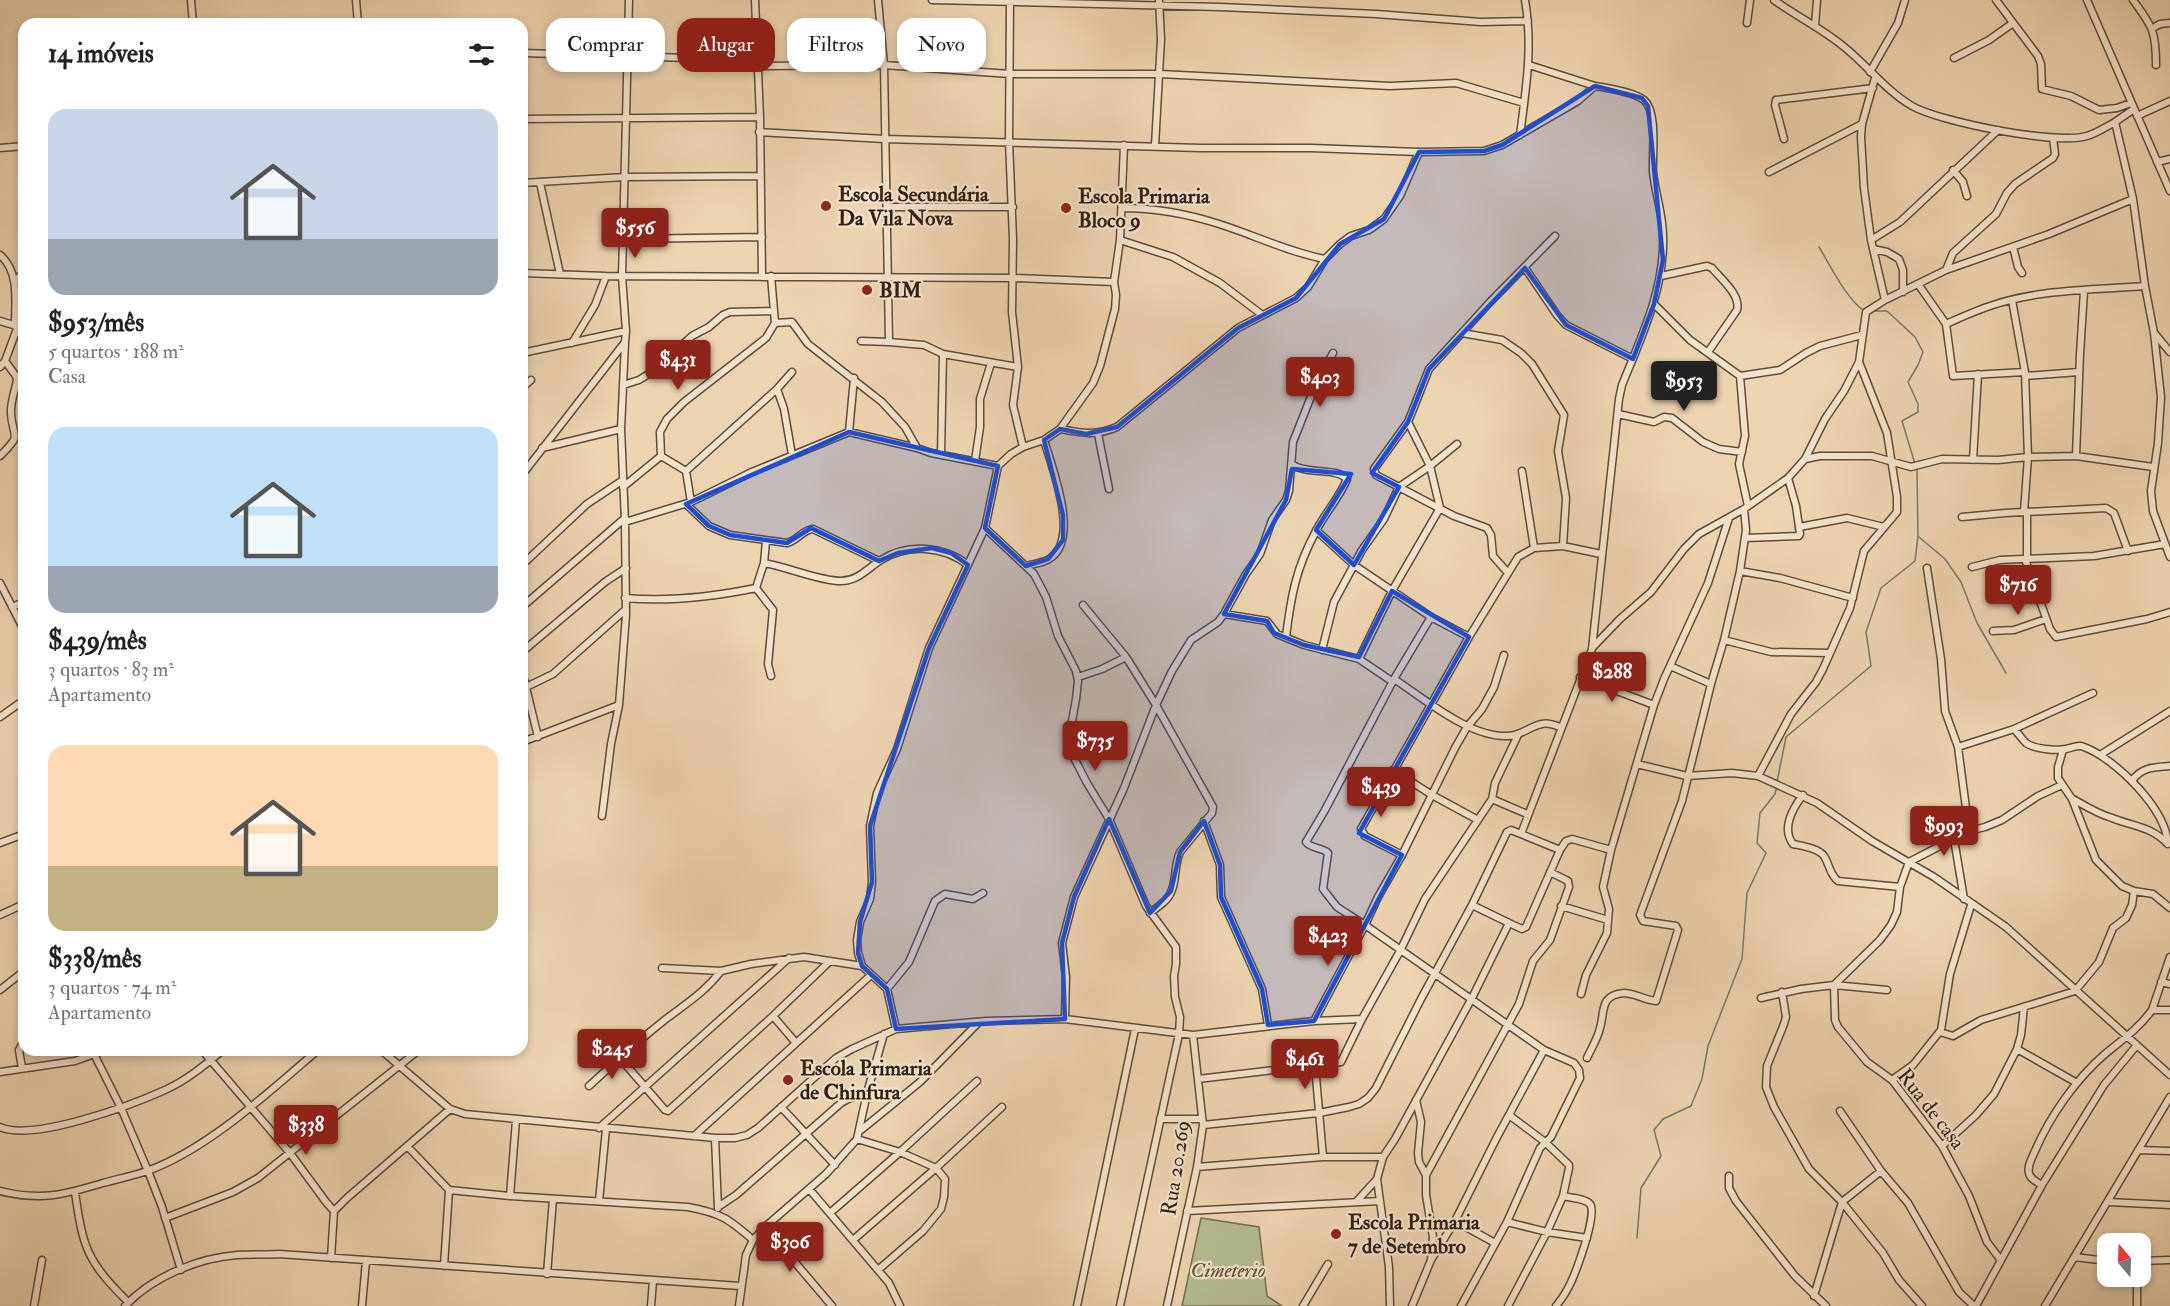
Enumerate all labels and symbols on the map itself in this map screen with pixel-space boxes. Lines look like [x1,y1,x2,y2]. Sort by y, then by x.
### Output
place label: Escola Secundária Da Vila Nova [838,181,990,232]
place label: Escola Primaria Bloco 9 [1078,183,1211,234]
marker: Escola Secundária Da Vila Nova [819,199,833,213]
marker: Escola Primaria Bloco 9 [1059,201,1073,215]
pin: $556 [599,208,671,259]
place label: BIM [879,277,922,304]
marker: BIM [860,283,874,297]
pin: $431 [642,340,714,391]
pin: $403 [1284,357,1356,408]
pin: $953 [1648,361,1720,412]
pin: $716 [1982,565,2054,616]
pin: $288 [1576,652,1648,703]
pin: $735 [1059,721,1131,772]
pin: $439 [1345,767,1417,818]
pin: $993 [1908,806,1980,857]
pin: $423 [1292,916,1364,967]
pin: $245 [576,1029,648,1080]
pin: $461 [1269,1039,1341,1090]
place label: Escola Primaria de Chinfura [800,1055,933,1106]
street label: Rua de casa [1891,1063,1971,1155]
marker: Escola Primaria de Chinfura [781,1073,795,1087]
pin: $338 [270,1105,342,1156]
street label: Rua 20.269 [1155,1118,1197,1218]
place label: Escola Primaria 7 de Setembro [1348,1209,1481,1260]
pin: $306 [754,1222,826,1273]
marker: Escola Primaria 7 de Setembro [1329,1227,1343,1241]
north arrow [2097,1233,2151,1287]
park label: Cimeterio [1191,1257,1265,1284]

